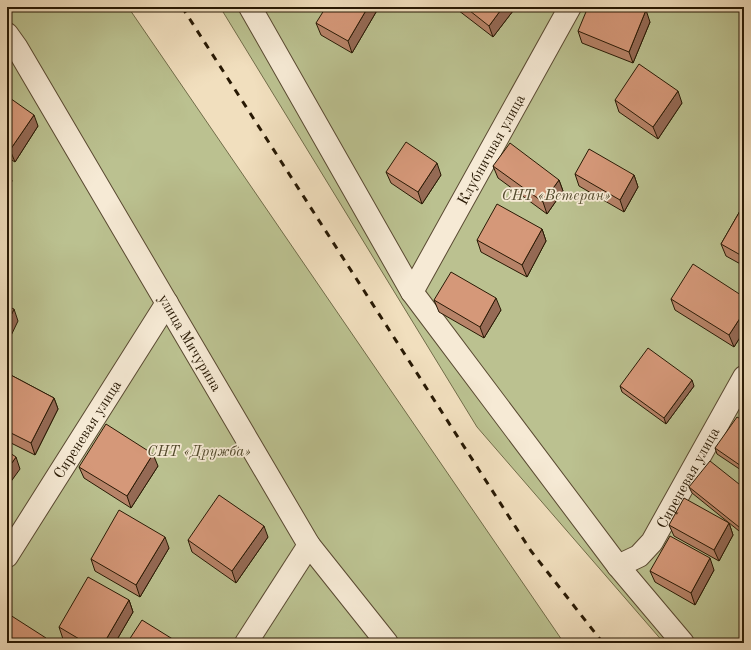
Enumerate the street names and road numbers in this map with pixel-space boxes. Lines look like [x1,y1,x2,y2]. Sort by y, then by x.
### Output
street label: Клубничная улица [456,92,529,208]
street label: улица Мичурина [154,292,224,395]
street label: Сиреневая улица [52,378,125,482]
street label: Сиреневая улица [655,425,724,531]

